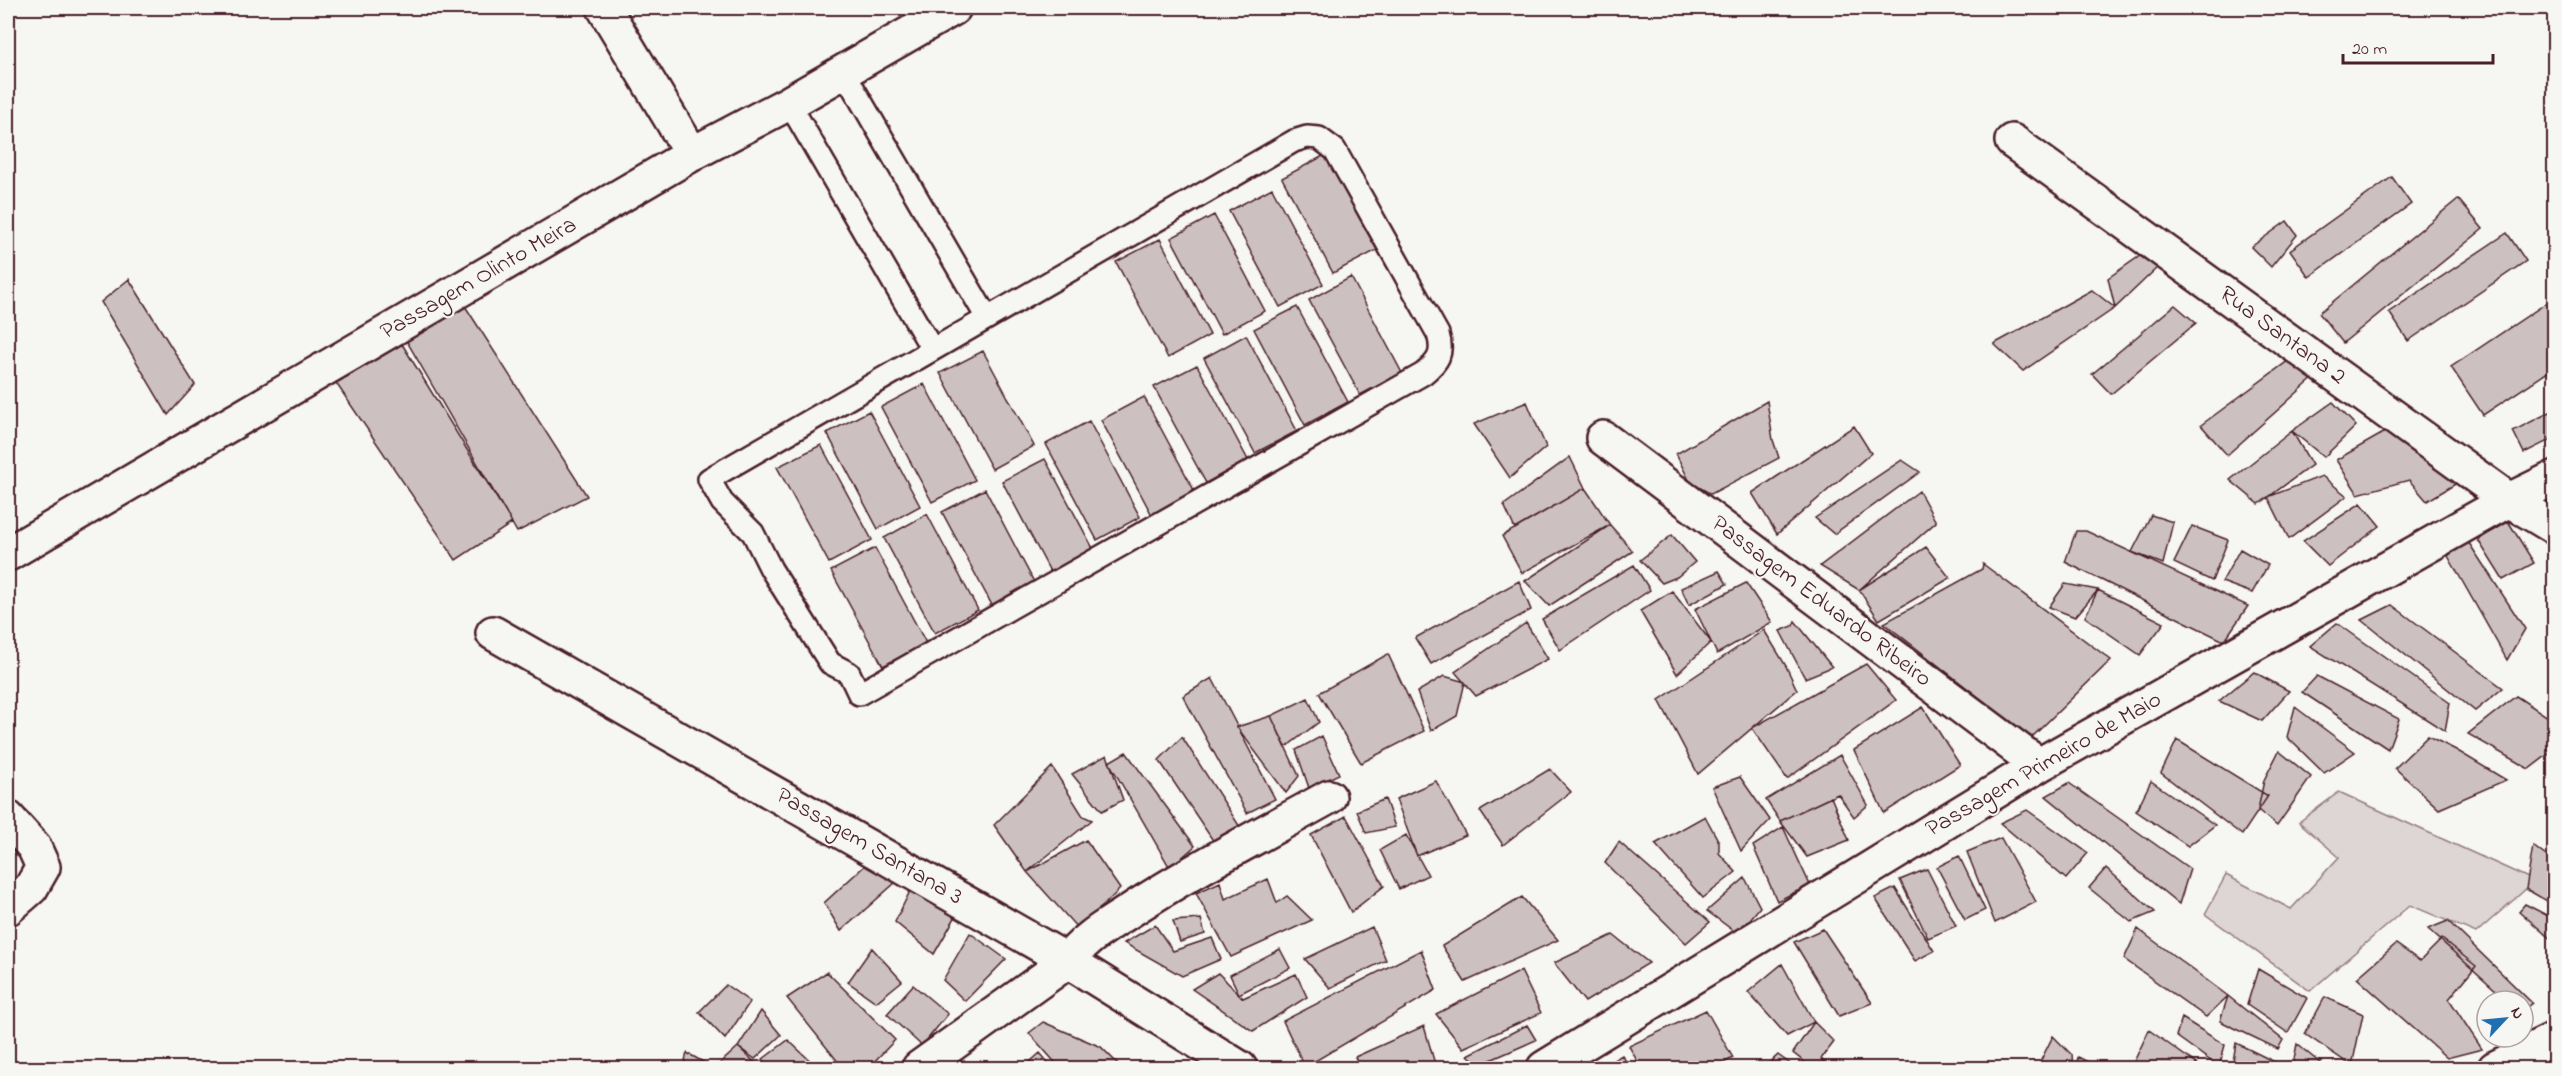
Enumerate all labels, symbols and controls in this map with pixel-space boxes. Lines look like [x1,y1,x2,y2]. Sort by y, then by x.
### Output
scale bar [2343,27,2493,65]
text: 20 m [2352,37,2387,63]
street label: Passagem Olinto Meira [374,208,584,350]
street label: Rua Santana 2 [2211,278,2353,394]
street label: Passagem Eduardo Ribeiro [1703,507,1939,697]
street label: Passagem Primeiro de Maio [1919,683,2169,847]
street label: Passagem Santana 3 [769,779,969,915]
north arrow [2475,989,2535,1049]
text: N [2504,1003,2530,1024]

